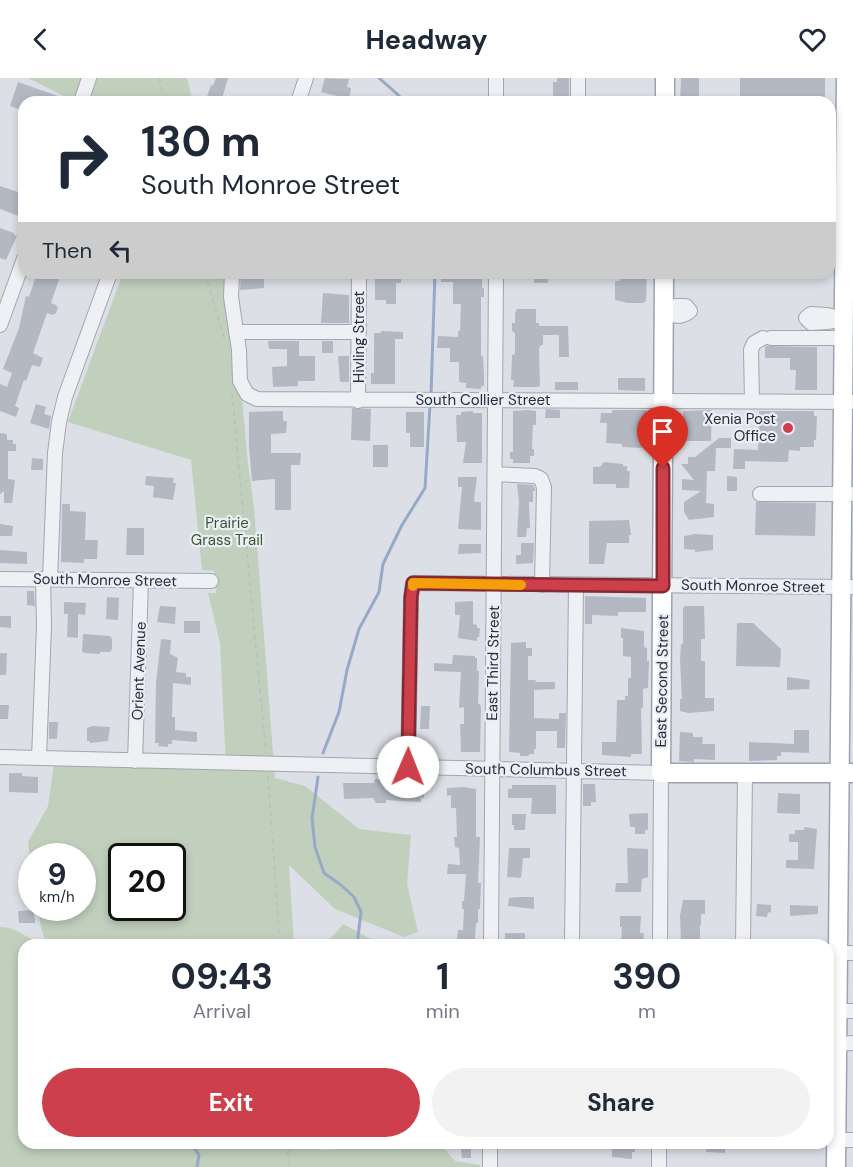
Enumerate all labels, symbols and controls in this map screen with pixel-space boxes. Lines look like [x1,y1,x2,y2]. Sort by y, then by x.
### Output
text: Headway [365,22,488,57]
icon: back [24,23,57,56]
icon: heart [796,23,829,56]
text: 130 m [141,114,261,169]
icon: right [42,120,120,198]
text: South Monroe Street [141,167,400,202]
icon: left [104,234,137,267]
text: Then [42,236,92,265]
street label: Hivling Street [349,291,369,383]
street label: South Collier Street [415,390,551,410]
pin [637,406,688,468]
place label: Xenia Post Office [704,409,776,446]
icon: arrive [646,415,679,448]
marker: Xenia Post Office [781,421,795,435]
park label: Prairie Grass Trail [191,513,263,550]
street label: South Monroe Street [33,569,177,591]
street label: South Monroe Street [681,575,825,597]
street label: East Third Street [482,605,504,721]
street label: East Second Street [651,614,673,748]
street label: Orient Avenue [127,621,151,721]
position arrow [376,735,440,799]
street label: South Columbus Street [465,759,627,781]
speed limit sign: 20 [108,843,186,921]
text: 9 [47,855,67,894]
text: km/h [39,887,75,907]
text: 09:43 [171,953,273,1000]
text: 1 [436,953,449,1000]
text: 390 [612,953,681,1000]
text: Arrival [193,998,251,1024]
text: min [426,998,460,1024]
text: m [638,998,656,1024]
button: Exit [42,1068,420,1137]
button: Share [432,1068,810,1137]

